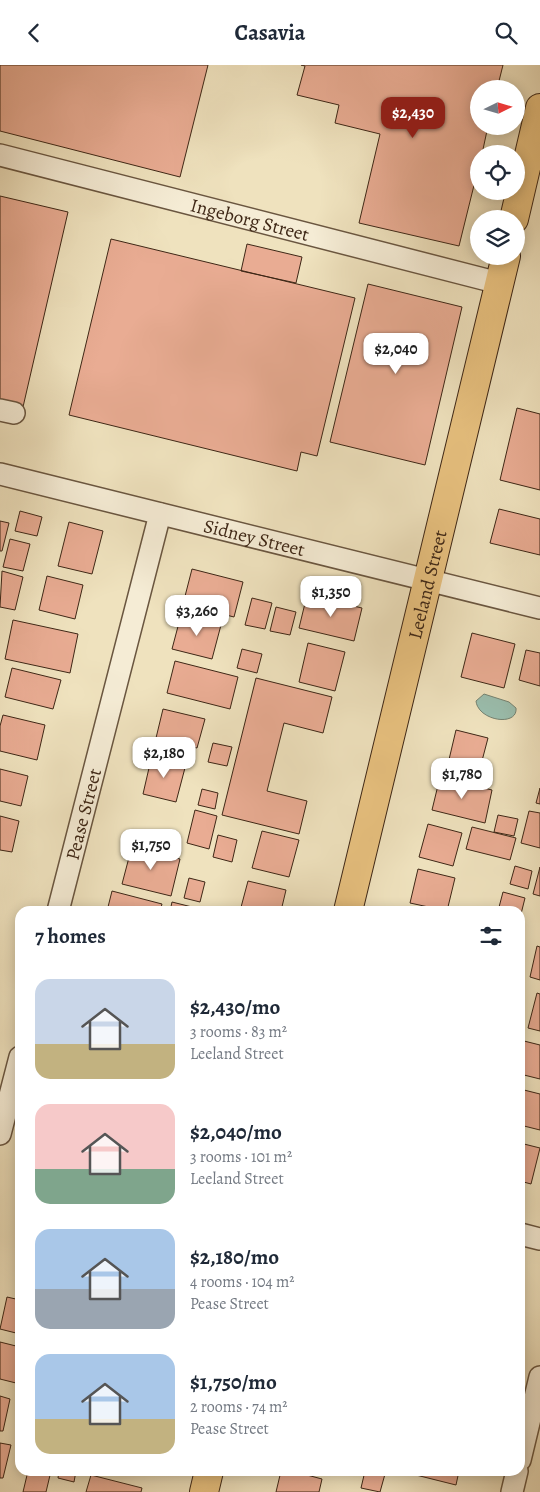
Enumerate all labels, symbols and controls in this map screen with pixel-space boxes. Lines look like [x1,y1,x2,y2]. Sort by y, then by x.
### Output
text: Casavia [235,18,305,48]
icon: back [20,19,48,47]
icon: search [492,19,520,47]
north arrow [470,80,525,135]
map controls [470,80,525,265]
pin: $2,430 [372,97,454,139]
text: $2,430 [392,102,434,124]
button: locate [470,145,525,200]
street label: Ingeborg Street [188,192,312,248]
button: layers [470,210,525,265]
pin: $2,040 [355,333,437,375]
text: $2,040 [374,338,418,360]
street label: Sidney Street [201,513,307,563]
street label: Leeland Street [402,527,453,642]
pin: $1,350 [290,575,372,618]
text: $1,350 [311,581,351,603]
pin: $3,260 [156,595,238,637]
text: $3,260 [176,600,218,622]
pin: $2,180 [123,737,205,779]
text: $2,180 [144,742,184,764]
pin: $1,780 [421,757,503,800]
text: $1,780 [442,763,482,785]
street label: Pease Street [60,766,108,863]
pin: $1,750 [110,829,192,871]
text: $1,750 [131,834,171,856]
text: 7 homes [35,922,106,950]
icon: filters [477,922,505,950]
text: $2,430/mo [190,993,280,1021]
icon: home [75,999,135,1059]
text: 3 rooms · 83 m² [190,1021,287,1043]
text: Leeland Street [190,1043,284,1065]
text: $2,040/mo [190,1118,282,1146]
icon: home [75,1124,135,1184]
text: 3 rooms · 101 m² [190,1146,292,1168]
text: Leeland Street [190,1168,284,1190]
text: $2,180/mo [190,1243,279,1271]
icon: home [75,1249,135,1309]
text: 4 rooms · 104 m² [190,1271,295,1293]
text: Pease Street [190,1293,269,1315]
text: $1,750/mo [190,1368,277,1396]
icon: home [75,1374,135,1434]
text: 2 rooms · 74 m² [190,1396,288,1418]
text: Pease Street [190,1418,269,1440]

